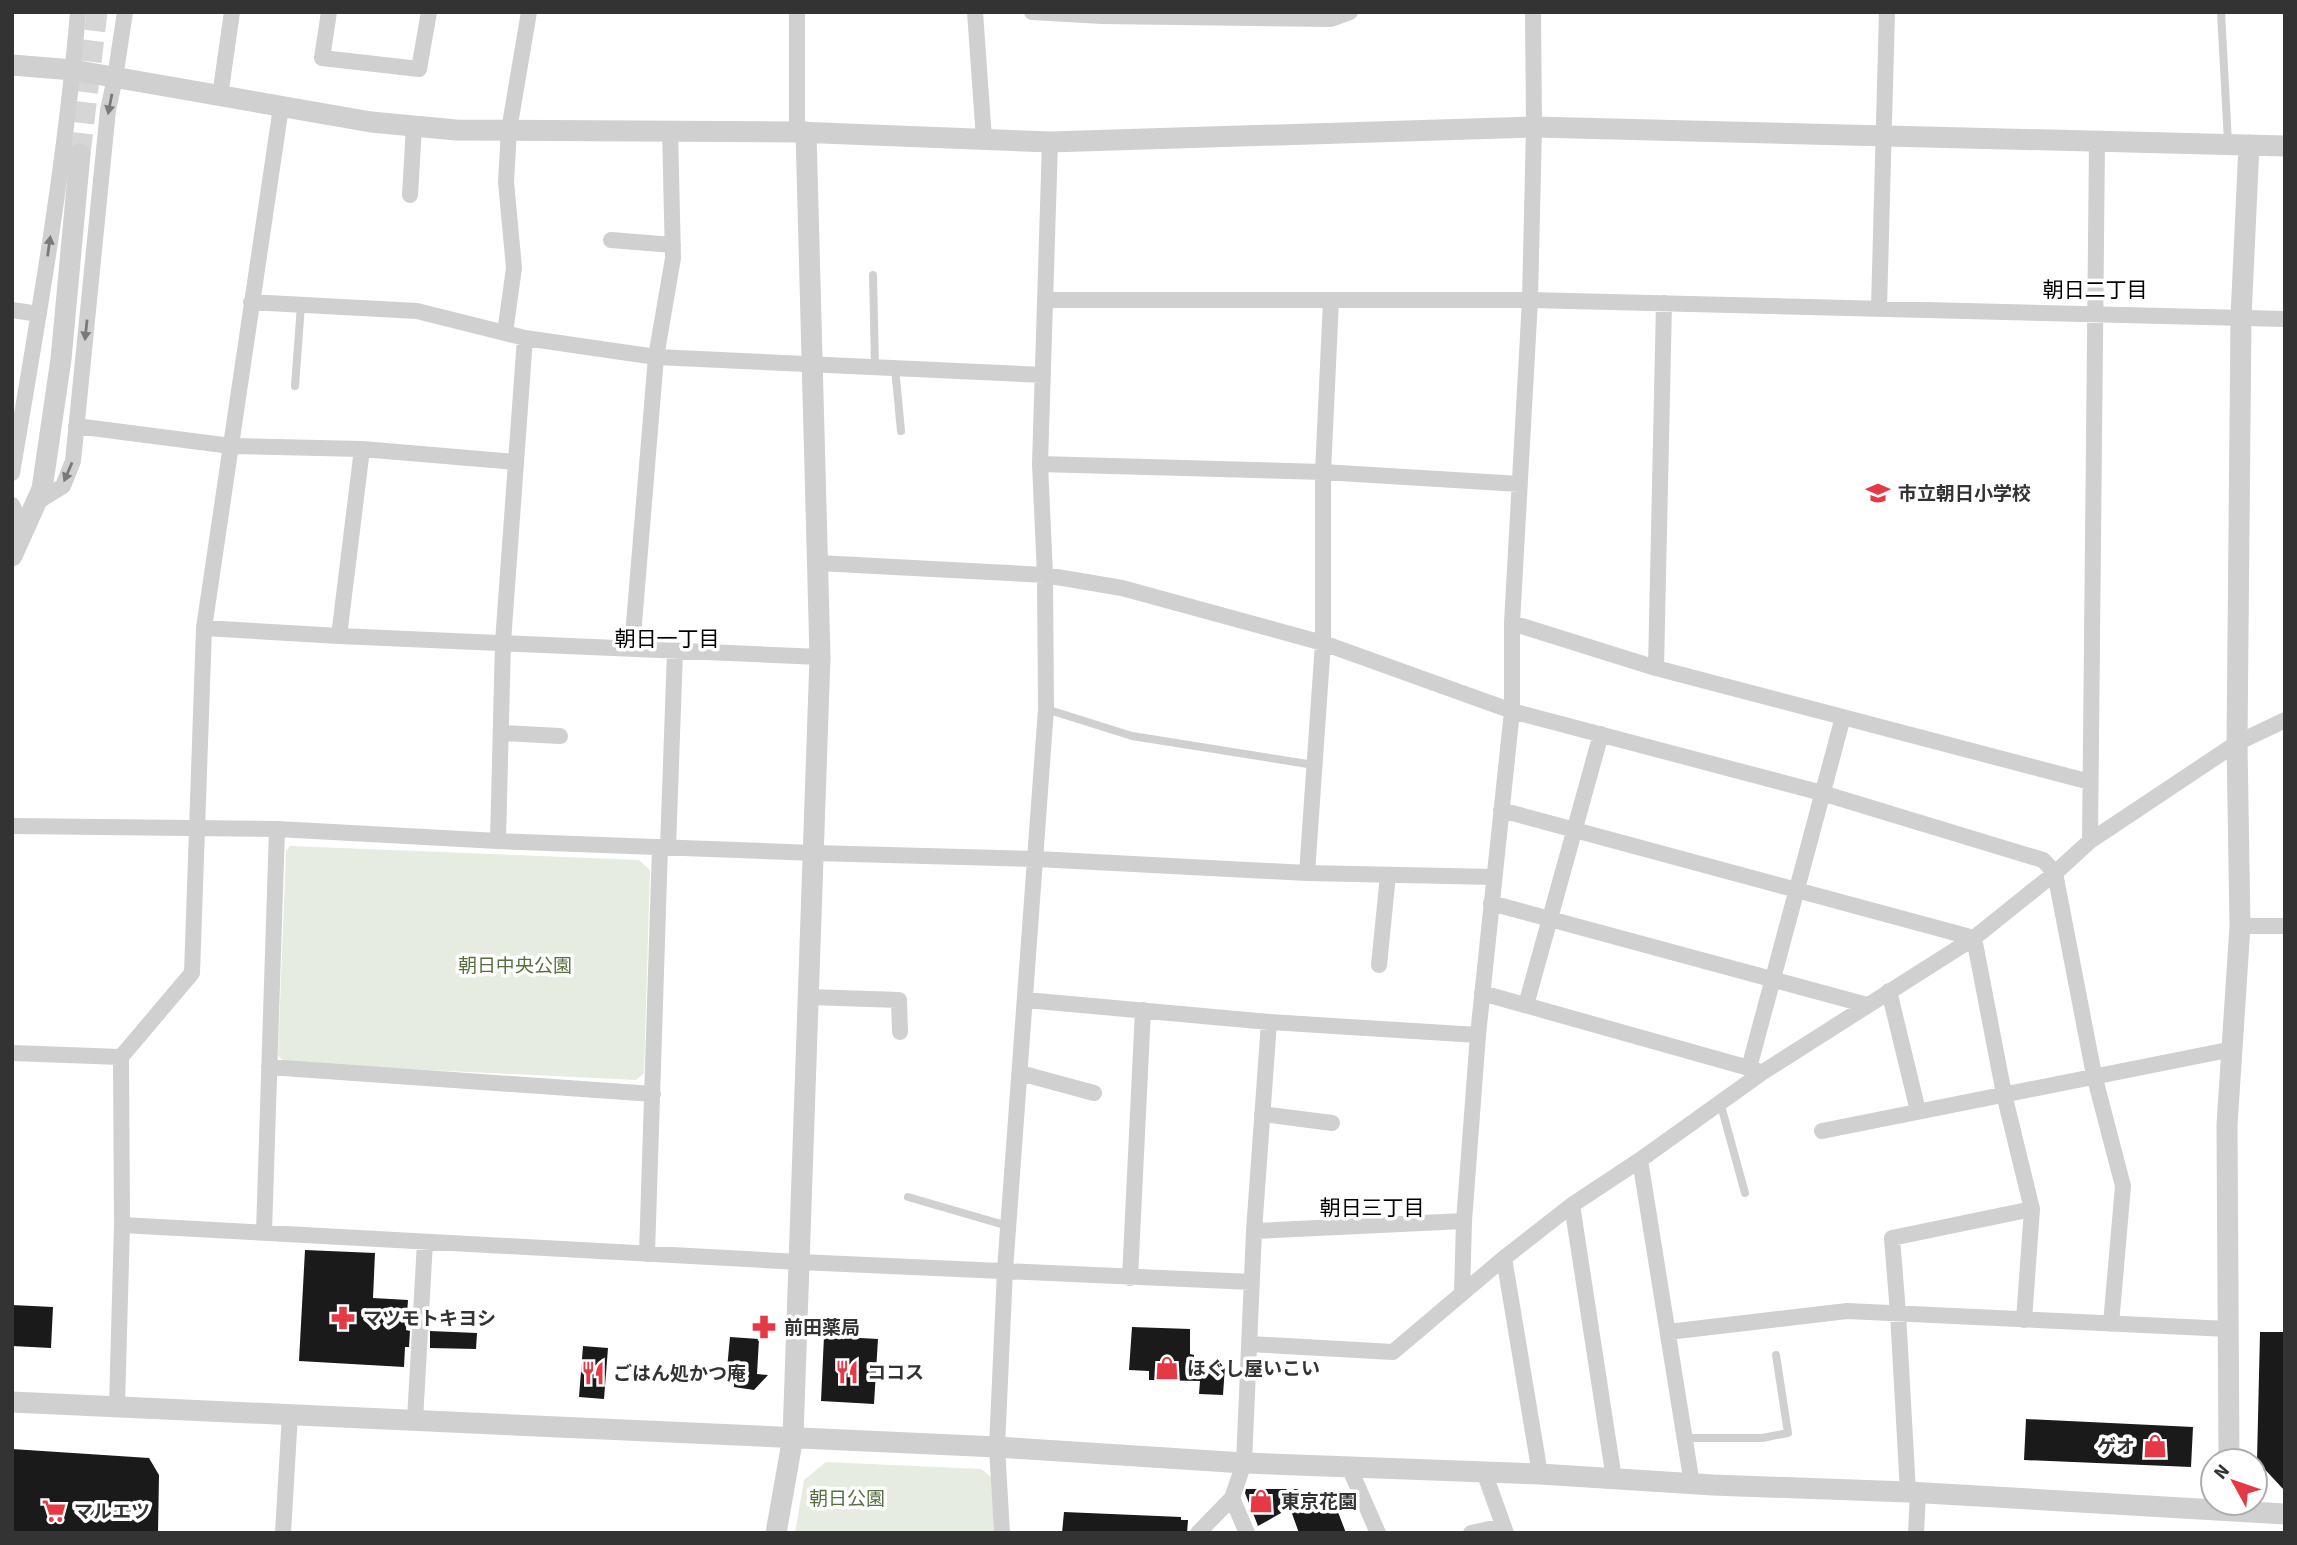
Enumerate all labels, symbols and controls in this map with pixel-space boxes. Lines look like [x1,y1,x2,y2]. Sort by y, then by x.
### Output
one-way arrow [104,93,115,115]
one-way arrow [43,235,54,257]
district label: 朝日二丁目 [2043,275,2148,305]
one-way arrow [80,319,91,341]
one-way arrow [62,462,73,483]
school or university icon: 市立朝日小学校 [1864,479,1892,507]
place label: 市立朝日小学校 [1898,481,2031,508]
district label: 朝日一丁目 [615,624,720,654]
park label: 朝日中央公園 [458,953,572,980]
district label: 朝日三丁目 [1320,1193,1425,1223]
pharmacy icon: マツモトキヨシ [329,1304,357,1332]
place label: マツモトキヨシ [363,1306,496,1333]
pharmacy icon: 前田薬局 [750,1313,778,1341]
place label: 前田薬局 [784,1315,860,1342]
shop icon: ほぐし屋いこい [1153,1354,1181,1382]
place label: ほぐし屋いこい [1187,1356,1320,1383]
restaurant icon: ココス [833,1358,861,1386]
restaurant icon: ごはん処かつ庵 [579,1359,607,1387]
place label: ココス [867,1360,924,1387]
place label: ごはん処かつ庵 [613,1361,746,1388]
shop icon: ゲオ [2141,1432,2169,1460]
place label: ゲオ [2097,1434,2135,1461]
north arrow [2199,1447,2269,1517]
text: N [2208,1459,2237,1486]
park label: 朝日公園 [809,1486,885,1513]
shop icon: 東京花園 [1247,1487,1275,1515]
place label: 東京花園 [1281,1489,1357,1516]
supermarket icon: マルエツ [40,1497,68,1525]
place label: マルエツ [74,1499,150,1526]

